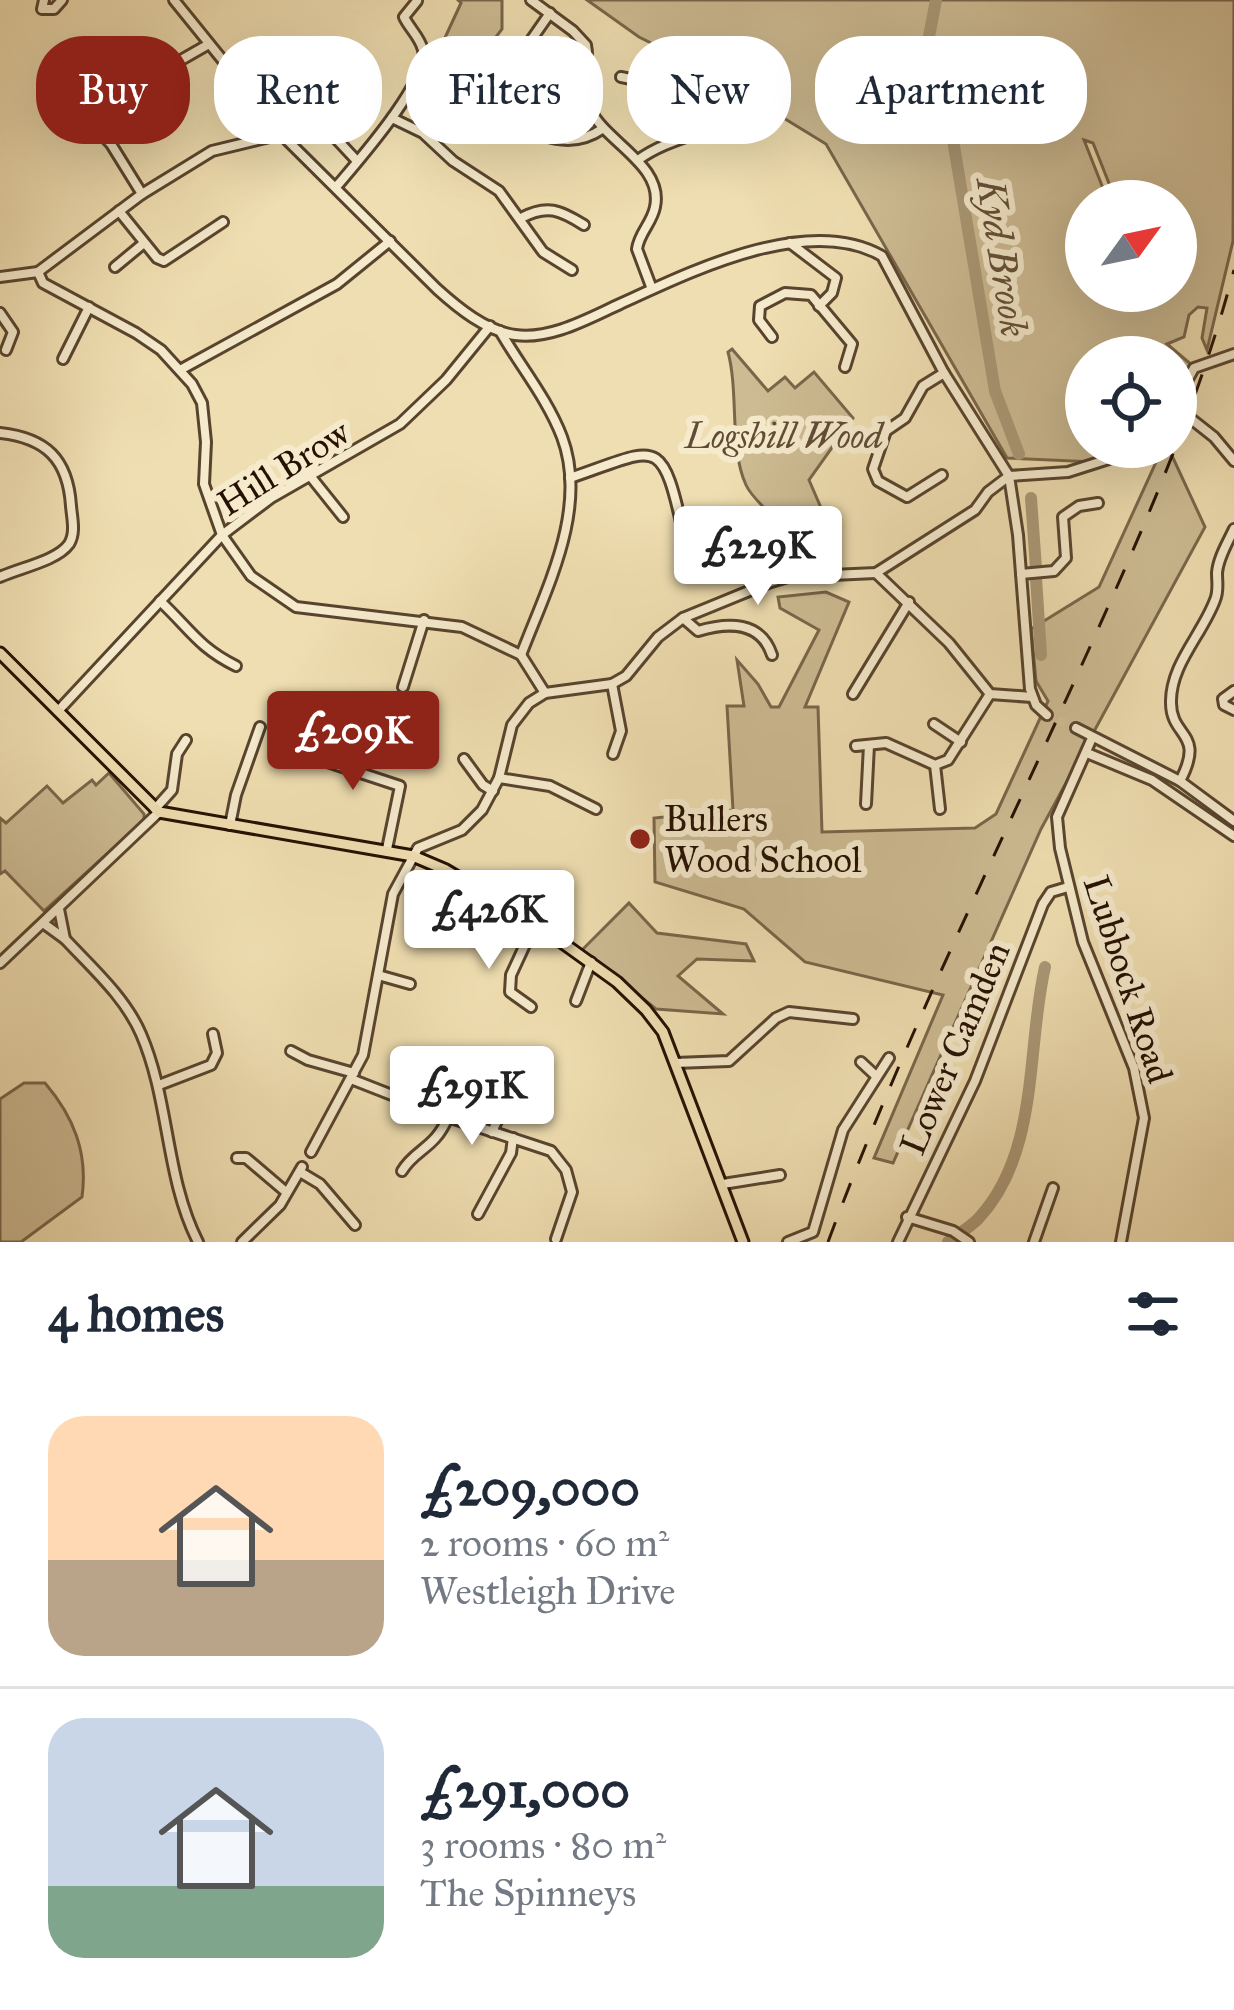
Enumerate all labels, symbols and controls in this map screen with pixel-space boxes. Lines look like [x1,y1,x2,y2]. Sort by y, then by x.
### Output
chip: Buy [36,36,190,144]
chip: Rent [214,36,382,144]
chip: Filters [406,36,603,144]
chip: New [627,36,791,144]
chip: Apartment [815,36,1087,144]
water label: Kyd Brook [965,172,1038,340]
north arrow [1065,180,1197,312]
map controls [1065,180,1197,468]
button: locate [1065,336,1197,468]
street label: Hill Brow [210,409,359,525]
park label: Logshill Wood [683,414,885,458]
pin: £229K [674,506,842,608]
text: £229K [701,521,815,569]
pin: £209K [269,691,437,793]
text: £209K [294,706,412,754]
place label: Bullers Wood School [664,797,862,882]
marker: Bullers Wood School [627,826,653,852]
pin: £426K [405,870,573,972]
street label: Lubbock Road [1074,870,1182,1089]
text: £426K [431,885,547,933]
street label: Lower Camden [890,935,1019,1161]
pin: £291K [388,1046,556,1148]
text: £291K [417,1061,527,1109]
icon: filters [1120,1281,1186,1347]
text: 4 homes [48,1283,224,1345]
text: £209,000 [420,1457,640,1519]
icon: home [144,1464,288,1608]
text: 2 rooms · 60 m² [420,1519,669,1567]
text: Westleigh Drive [420,1567,676,1615]
text: £291,000 [420,1759,630,1821]
icon: home [144,1766,288,1910]
text: 3 rooms · 80 m² [420,1821,666,1869]
text: The Spinneys [420,1869,636,1917]

